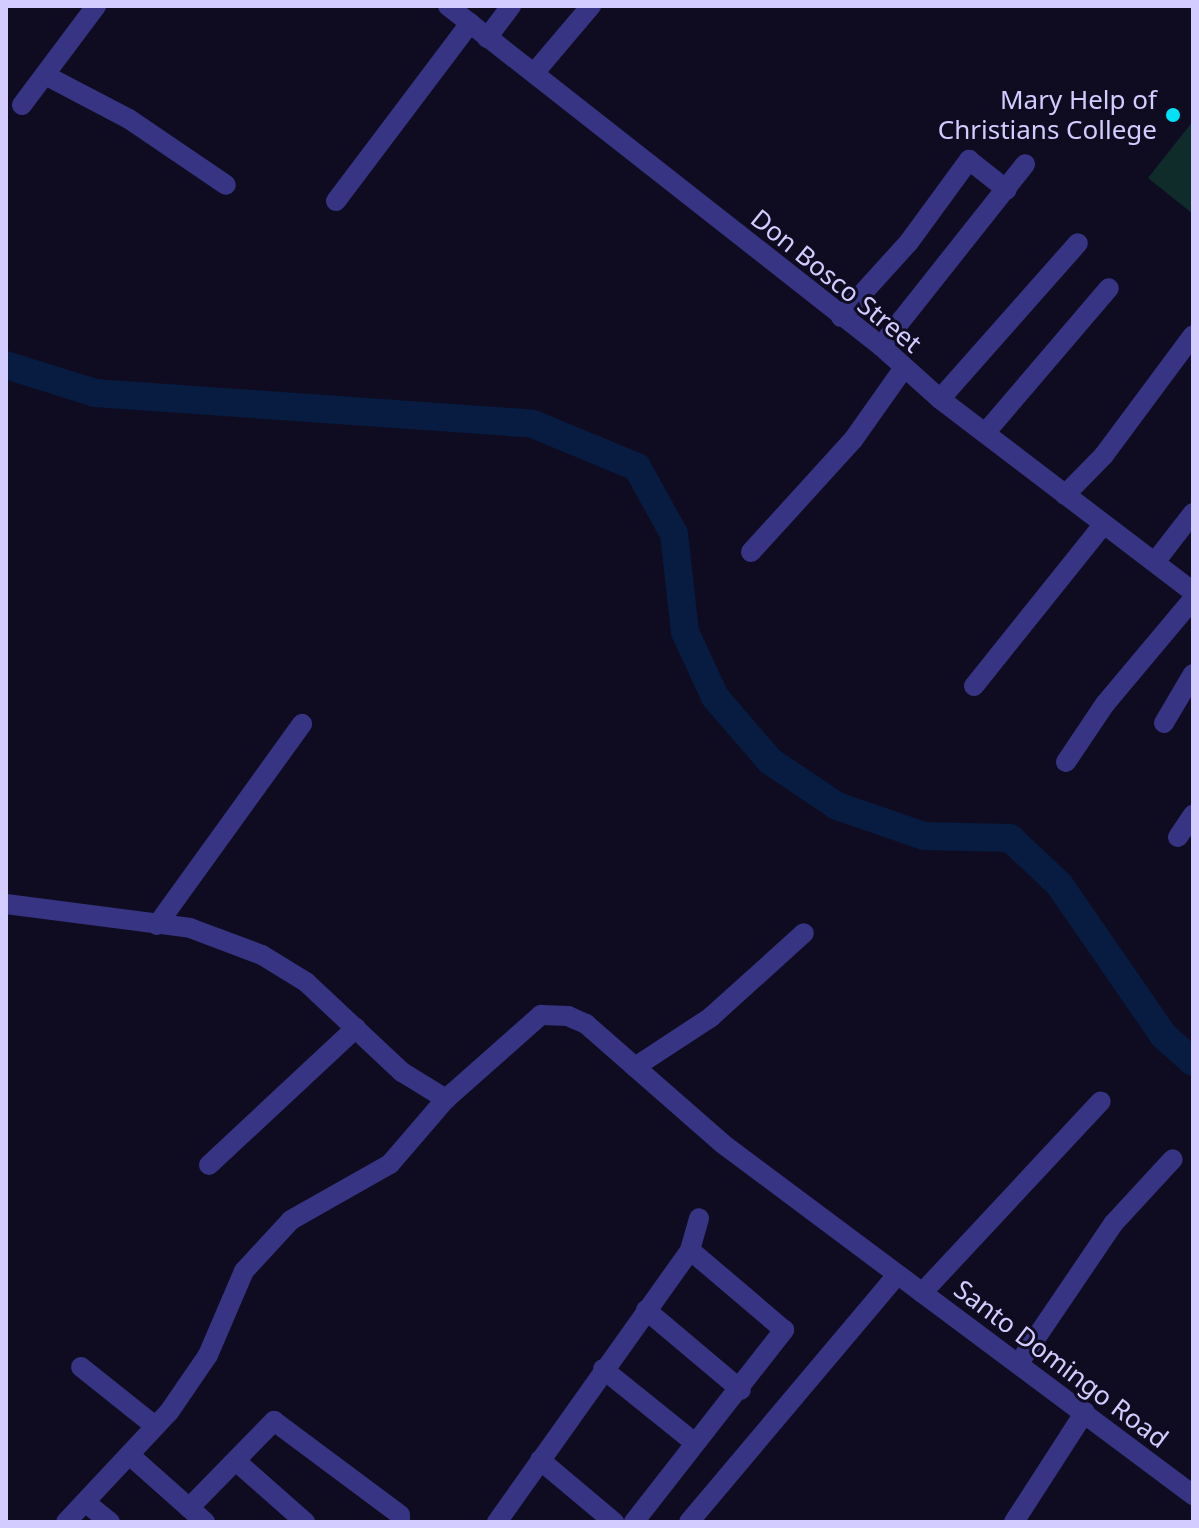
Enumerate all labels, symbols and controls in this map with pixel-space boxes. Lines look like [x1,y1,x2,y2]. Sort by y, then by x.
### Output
place label: Mary Help of Christians College [938,84,1157,146]
marker: Mary Help of Christians College [1164,106,1182,124]
street label: Don Bosco Street [745,203,927,359]
street label: Santo Domingo Road [948,1273,1174,1455]

